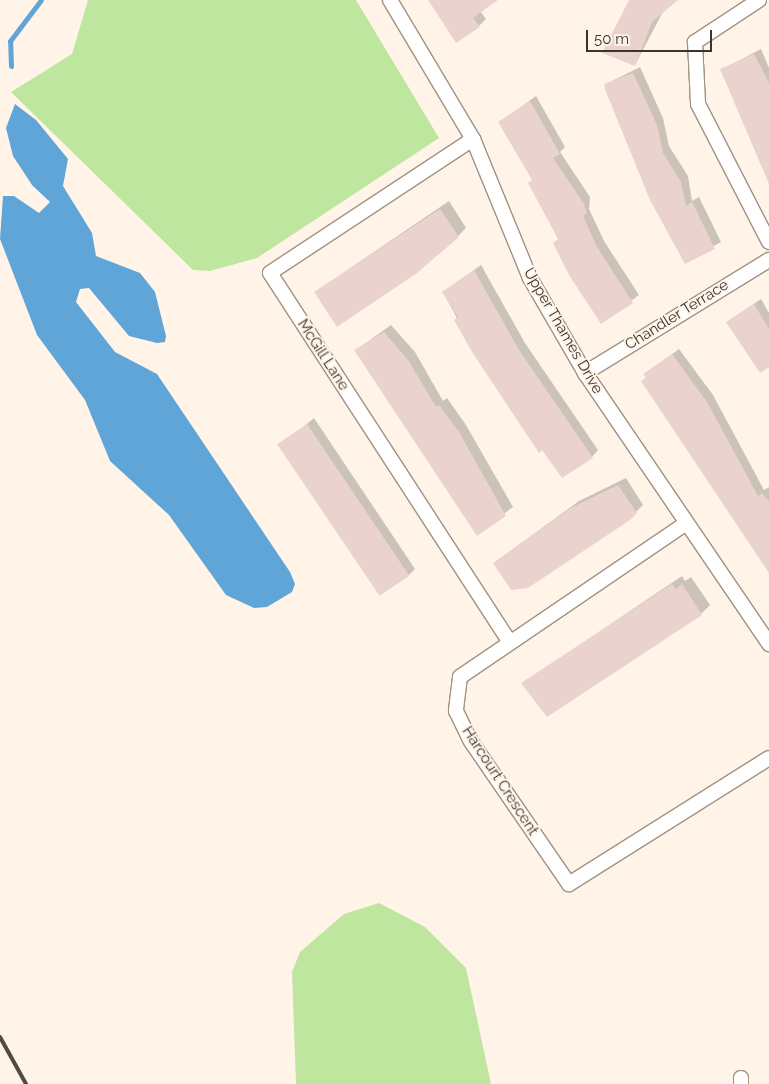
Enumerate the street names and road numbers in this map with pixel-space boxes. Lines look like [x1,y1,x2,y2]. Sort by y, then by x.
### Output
street label: Upper Thames Drive [519,265,607,397]
street label: Chandler Terrace [622,276,732,354]
street label: McGill Lane [293,316,353,394]
street label: Harcourt Crescent [458,723,542,839]

